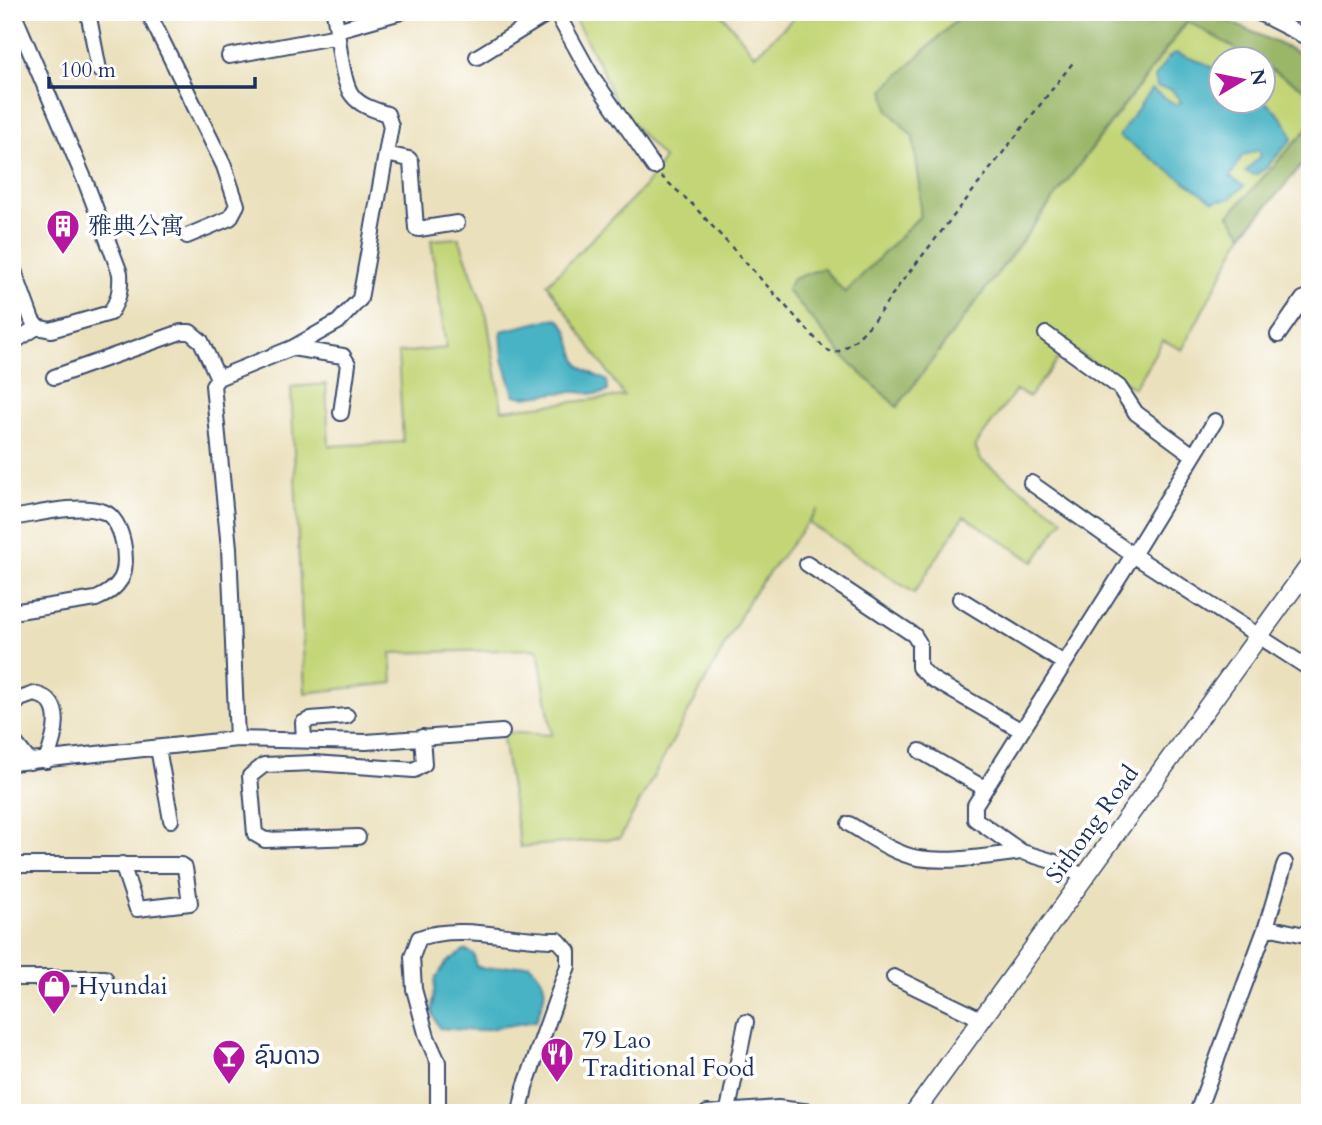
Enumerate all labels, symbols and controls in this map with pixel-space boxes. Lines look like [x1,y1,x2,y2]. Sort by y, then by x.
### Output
scale bar [49,46,256,90]
north arrow [1206,46,1276,116]
text: 100 m [60,56,116,85]
text: N [1244,67,1272,88]
building icon: 雅典公寓 [44,207,82,256]
place label: 雅典公寓 [88,210,184,243]
street label: Sithong Road [1038,758,1147,890]
shop icon: Hyundai [35,967,73,1016]
place label: Hyundai [78,970,168,1003]
place label: 79 Lao Traditional Food [582,1024,755,1085]
restaurant icon: 79 Lao Traditional Food [538,1035,576,1084]
bar icon: ຊົນດາວ [210,1037,248,1086]
place label: ຊົນດາວ [254,1040,321,1073]

